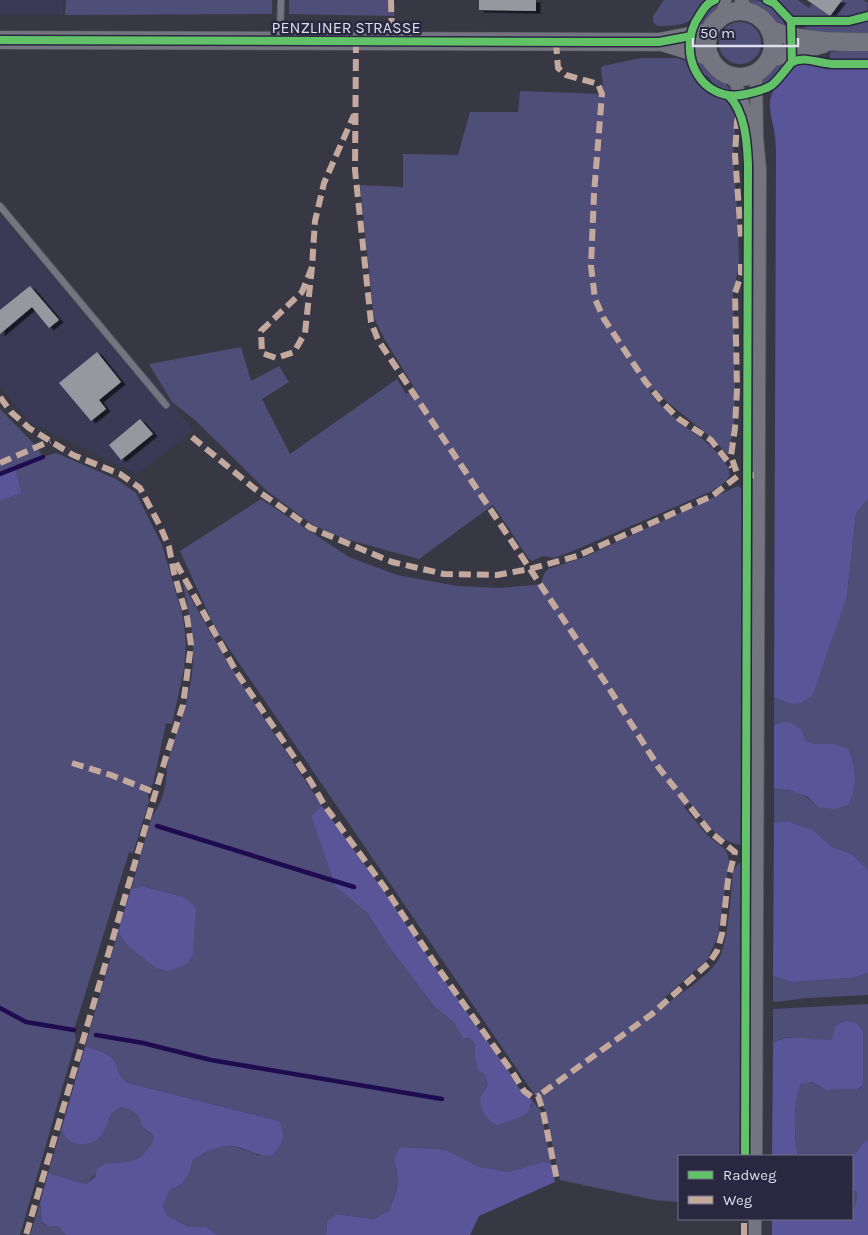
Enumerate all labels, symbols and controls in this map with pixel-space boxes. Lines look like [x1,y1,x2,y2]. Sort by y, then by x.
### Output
scale bar [693,15,798,47]
street label: PENZLINER STRASSE [272,18,420,37]
text: 50 m [700,24,735,42]
legend [678,1155,853,1220]
text: Radweg [723,1166,777,1184]
text: Weg [723,1191,753,1209]

